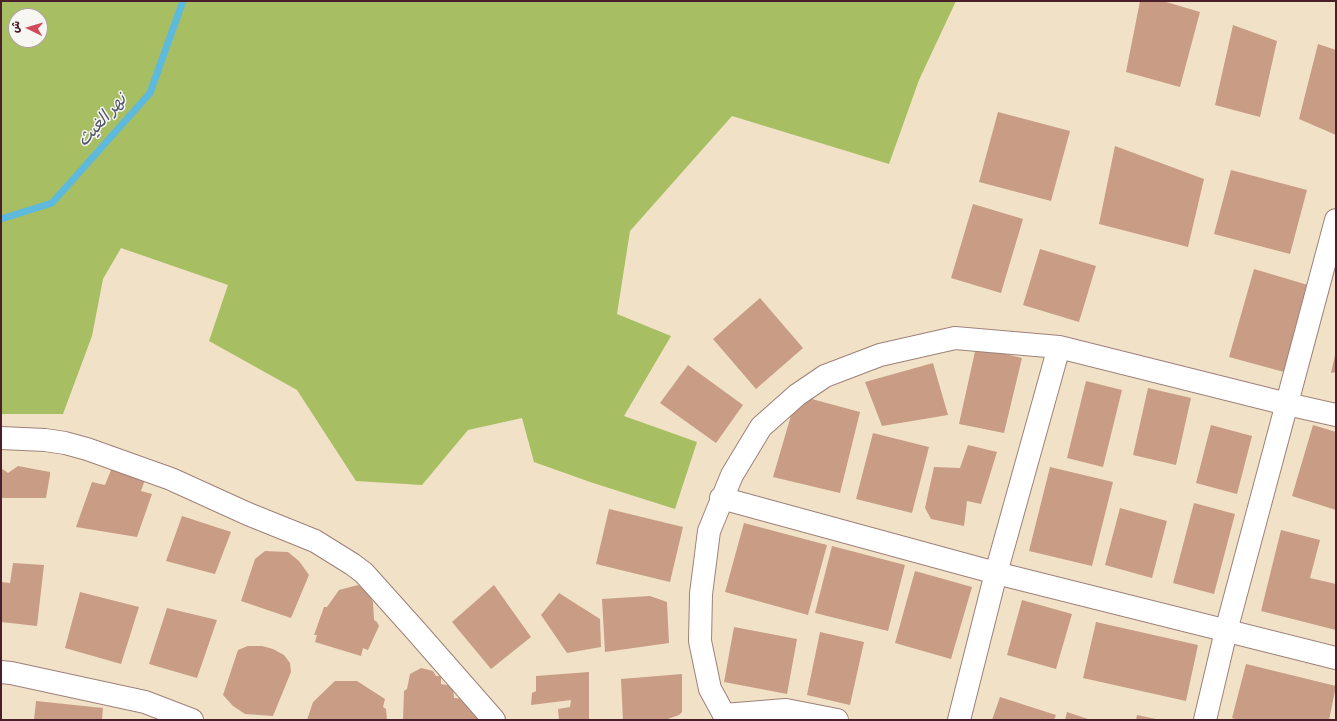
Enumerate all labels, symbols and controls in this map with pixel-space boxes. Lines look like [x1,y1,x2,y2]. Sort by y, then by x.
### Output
north arrow [8,8,48,48]
text: ش [9,20,26,34]
water label: نهر الغيث [75,91,133,153]

